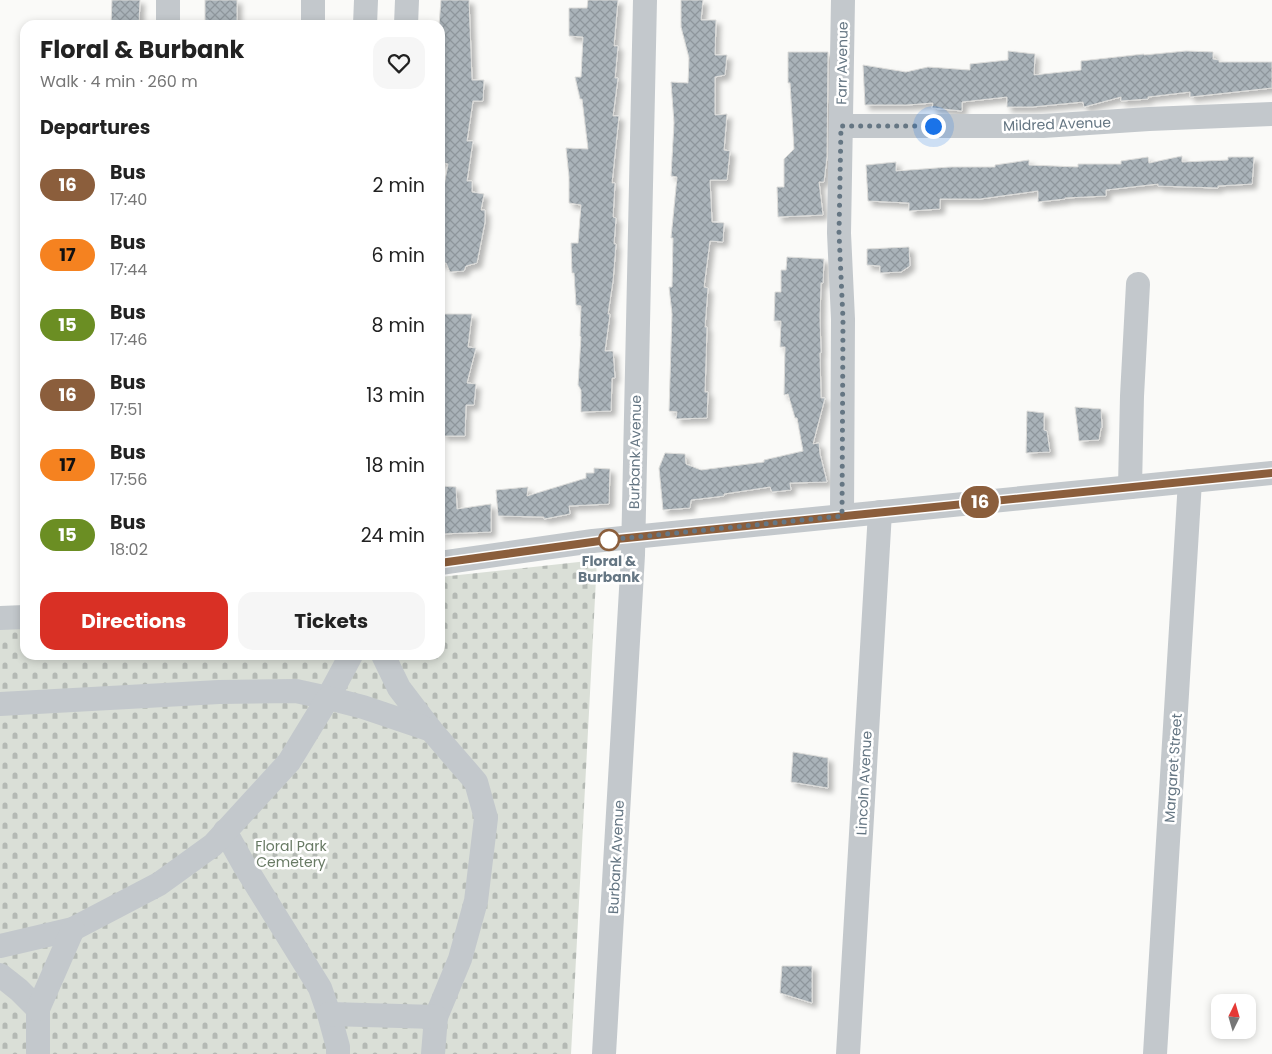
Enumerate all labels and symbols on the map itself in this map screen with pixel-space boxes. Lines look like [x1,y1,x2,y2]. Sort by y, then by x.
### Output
street label: Farr Avenue [831,21,853,105]
street label: Mildred Avenue [1003,112,1112,136]
your location [921,114,946,139]
street label: Burbank Avenue [624,394,646,509]
line badge: 16 [958,486,1002,518]
marker: Floral & Burbank [598,529,620,551]
place label: Floral & Burbank [578,551,640,587]
street label: Margaret Street [1159,713,1187,823]
street label: Lincoln Avenue [851,730,877,836]
street label: Burbank Avenue [603,799,629,915]
park label: Floral Park Cemetery [255,836,327,872]
north arrow [1211,994,1256,1039]

